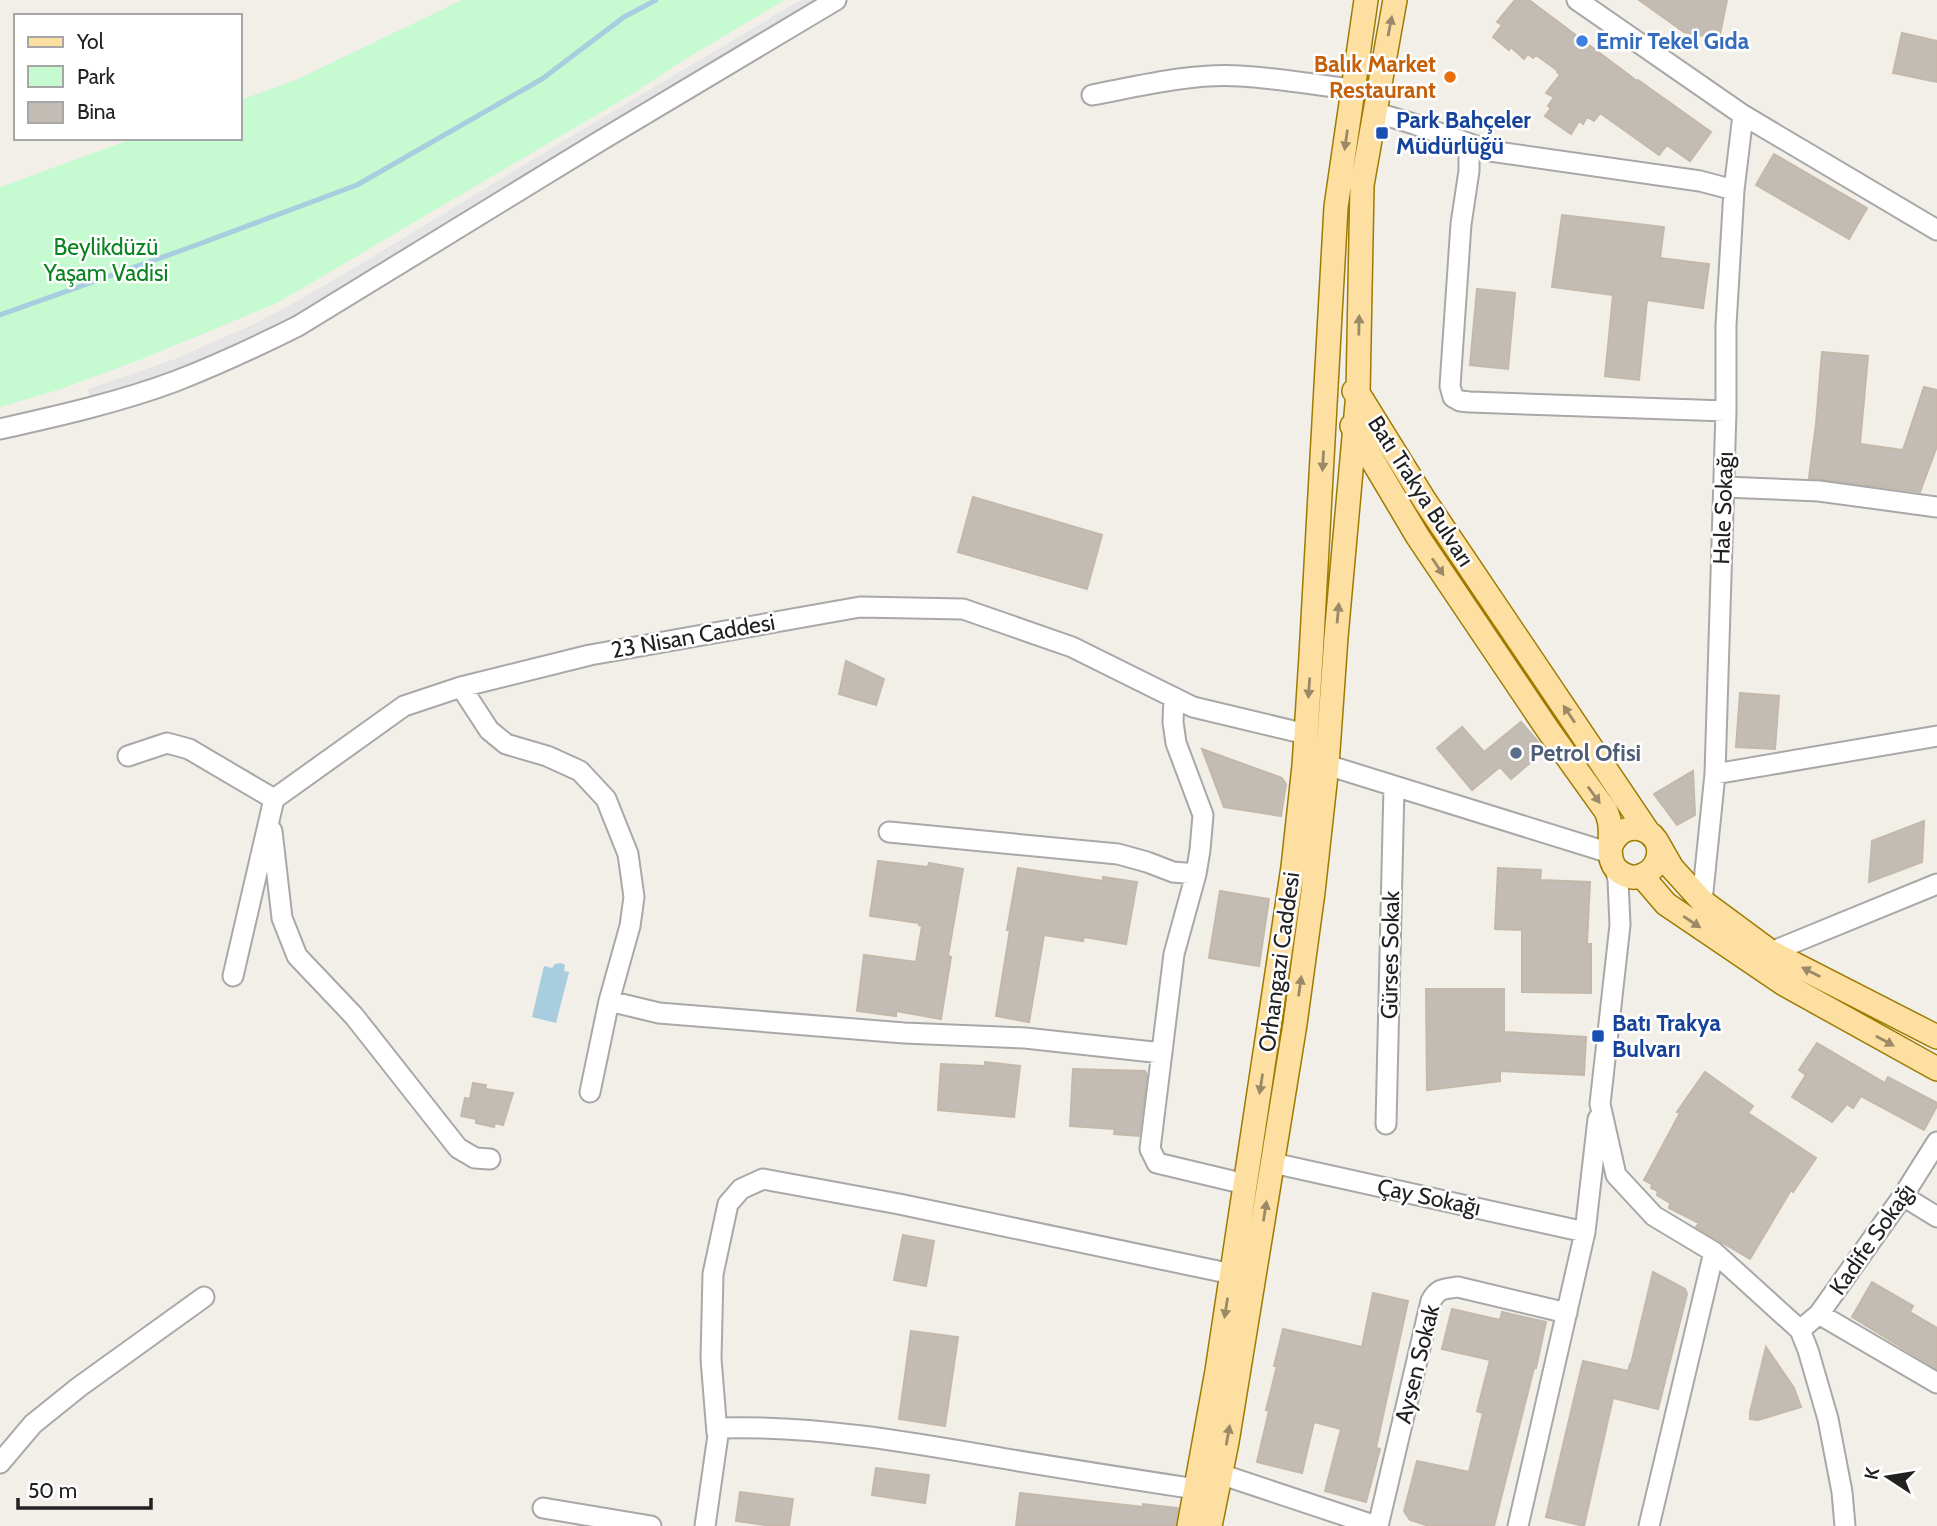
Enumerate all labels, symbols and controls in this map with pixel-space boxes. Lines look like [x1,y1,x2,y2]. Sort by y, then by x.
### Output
legend [14,14,242,140]
one-way arrow [1385,15,1396,37]
place label: Emir Tekel Gıda [1596,27,1750,55]
text: Yol [76,29,104,54]
marker: Emir Tekel Gıda [1574,33,1590,49]
place label: Balık Market Restaurant [1314,50,1436,104]
text: Park [77,64,115,89]
marker: Balık Market Restaurant [1442,69,1458,85]
text: Bina [77,99,116,124]
place label: Park Bahçeler Müdürlüğü [1396,106,1531,160]
marker: Park Bahçeler Müdürlüğü [1374,125,1390,141]
one-way arrow [1340,129,1351,151]
park label: Beylikdüzü Yaşam Vadisi [43,233,168,287]
one-way arrow [1353,314,1365,336]
street label: Batı Trakya Bulvarı [1362,410,1480,572]
one-way arrow [1317,450,1328,472]
street label: Hale Sokağı [1707,451,1739,565]
one-way arrow [1431,557,1444,576]
one-way arrow [1333,602,1344,624]
street label: 23 Nisan Caddesi [609,608,777,664]
one-way arrow [1303,677,1314,699]
one-way arrow [1563,704,1576,724]
place label: Petrol Ofisi [1530,739,1641,767]
marker: Petrol Ofisi [1508,745,1524,761]
one-way arrow [1587,786,1601,804]
street label: Orhangazi Caddesi [1253,870,1305,1054]
street label: Gürses Sokak [1375,890,1405,1019]
one-way arrow [1682,915,1702,928]
one-way arrow [1801,967,1821,978]
one-way arrow [1295,975,1306,997]
place label: Batı Trakya Bulvarı [1612,1009,1721,1063]
marker: Batı Trakya Bulvarı [1590,1028,1606,1044]
one-way arrow [1876,1035,1895,1047]
one-way arrow [1255,1073,1266,1095]
street label: Çay Sokağı [1375,1172,1483,1222]
street label: Kadife Sokağı [1823,1178,1921,1300]
one-way arrow [1260,1200,1271,1222]
one-way arrow [1220,1298,1231,1320]
street label: Aysen Sokak [1389,1301,1445,1426]
one-way arrow [1223,1424,1234,1446]
north arrow [1853,1442,1923,1512]
text: K [1859,1465,1884,1482]
scale bar [18,1466,150,1510]
text: 50 m [28,1478,77,1503]

